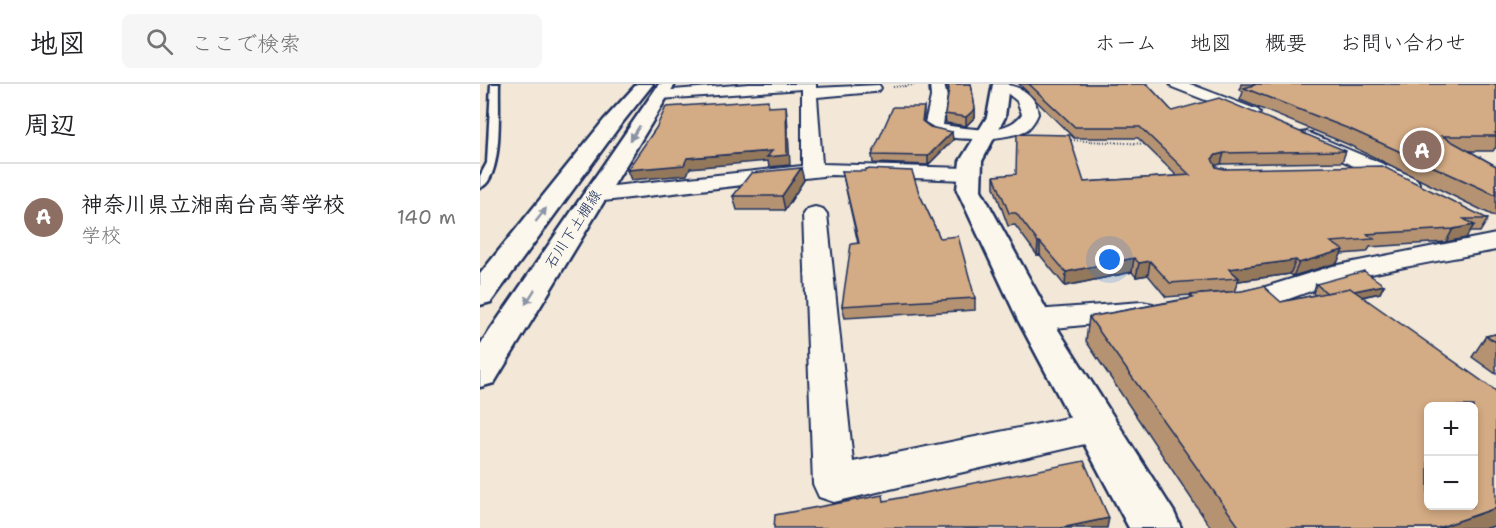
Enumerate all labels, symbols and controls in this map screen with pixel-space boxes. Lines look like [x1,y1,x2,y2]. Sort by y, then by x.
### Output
search box [122,14,542,68]
text: 地図 [30,24,86,62]
icon: search [143,25,176,58]
text: ここで検索 [191,29,301,58]
text: ホーム [1095,29,1157,57]
text: 地図 [1190,29,1232,57]
text: 概要 [1265,29,1307,57]
text: お問い合わせ [1340,29,1466,57]
text: 周辺 [24,107,76,142]
one-way arrow [630,125,641,141]
pin: A [1402,128,1442,172]
street label: 石川下土棚線 [540,186,606,272]
text: 神奈川県立湘南台高等学校 [81,190,345,219]
text: A [36,204,51,230]
text: 140 m [397,204,456,230]
one-way arrow [535,207,548,223]
text: 学校 [81,222,121,248]
your location [1095,245,1124,274]
one-way arrow [524,289,535,305]
map controls [1424,402,1478,510]
button: + [1424,402,1478,456]
button: − [1424,456,1478,510]

